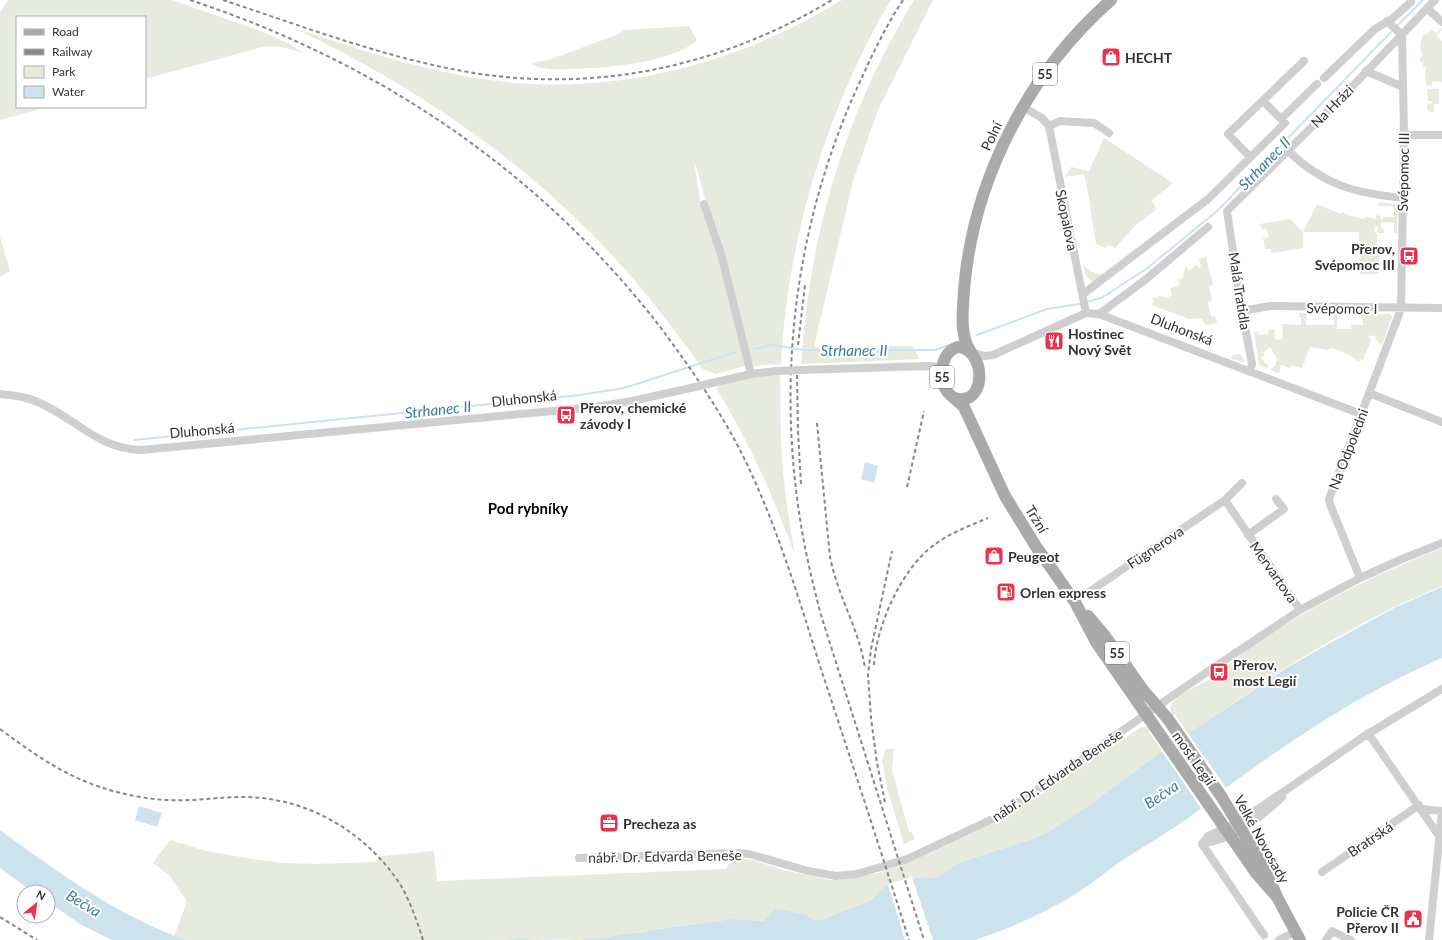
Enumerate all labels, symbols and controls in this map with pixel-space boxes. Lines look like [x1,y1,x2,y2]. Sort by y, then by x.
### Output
legend [16,16,146,108]
text: Road [52,24,79,39]
text: Railway [52,44,93,59]
shop icon: HECHT [1100,46,1122,68]
place label: HECHT [1125,49,1173,66]
road number: 55 [1033,63,1057,85]
text: Park [52,64,76,79]
street label: Na Hrázi [1307,81,1357,131]
text: Water [52,84,85,99]
street label: Polní [977,118,1005,153]
street label: Svépomoc III [1394,132,1412,212]
water label: Strhanec II [1234,133,1294,193]
street label: Skopalova [1052,188,1082,252]
place label: Přerov, Svépomoc III [1315,240,1395,273]
bus stop icon: Přerov, Svépomoc III [1398,245,1420,267]
street label: Malá Tratidla [1225,251,1255,331]
street label: Svépomoc I [1306,299,1378,317]
street label: Dluhonská [1148,309,1216,349]
place label: Hostinec Nový Svět [1068,325,1132,358]
restaurant icon: Hostinec Nový Svět [1043,330,1065,352]
water label: Strhanec II [821,341,887,359]
road number: 55 [930,366,954,388]
street label: Dluhonská [491,386,557,410]
water label: Strhanec II [404,397,472,421]
place label: Přerov, chemické závody I [580,399,687,432]
bus stop icon: Přerov, chemické závody I [555,404,577,426]
street label: Na Odpoledni [1325,406,1371,492]
street label: Dluhonská [169,419,235,441]
district label: Pod rybníky [488,499,568,517]
street label: Tržní [1022,502,1052,536]
street label: Fügnerova [1124,522,1186,572]
street label: Mervartova [1247,538,1301,606]
shop icon: Peugeot [983,545,1005,567]
place label: Peugeot [1008,548,1060,565]
fuel station icon: Orlen express [995,581,1017,603]
place label: Orlen express [1020,584,1106,601]
road number: 55 [1105,642,1129,664]
place label: Přerov, most Legií [1233,656,1298,689]
bus stop icon: Přerov, most Legií [1208,661,1230,683]
street label: nábř. Dr. Edvarda Beneše [988,725,1126,825]
street label: most Legií [1169,728,1219,789]
water label: Bečva [1140,776,1182,812]
street label: Velké Novosady [1231,792,1294,887]
office icon: Precheza as [598,812,620,834]
place label: Precheza as [623,815,696,832]
street label: Bratrská [1344,818,1396,860]
street label: nábř. Dr. Edvarda Beneše [588,846,742,866]
north arrow [16,884,56,924]
water label: Bečva [63,886,105,921]
text: N [34,887,48,903]
place label: Policie ČR Přerov II [1336,903,1400,936]
public building icon: Policie ČR Přerov II [1402,908,1424,930]

